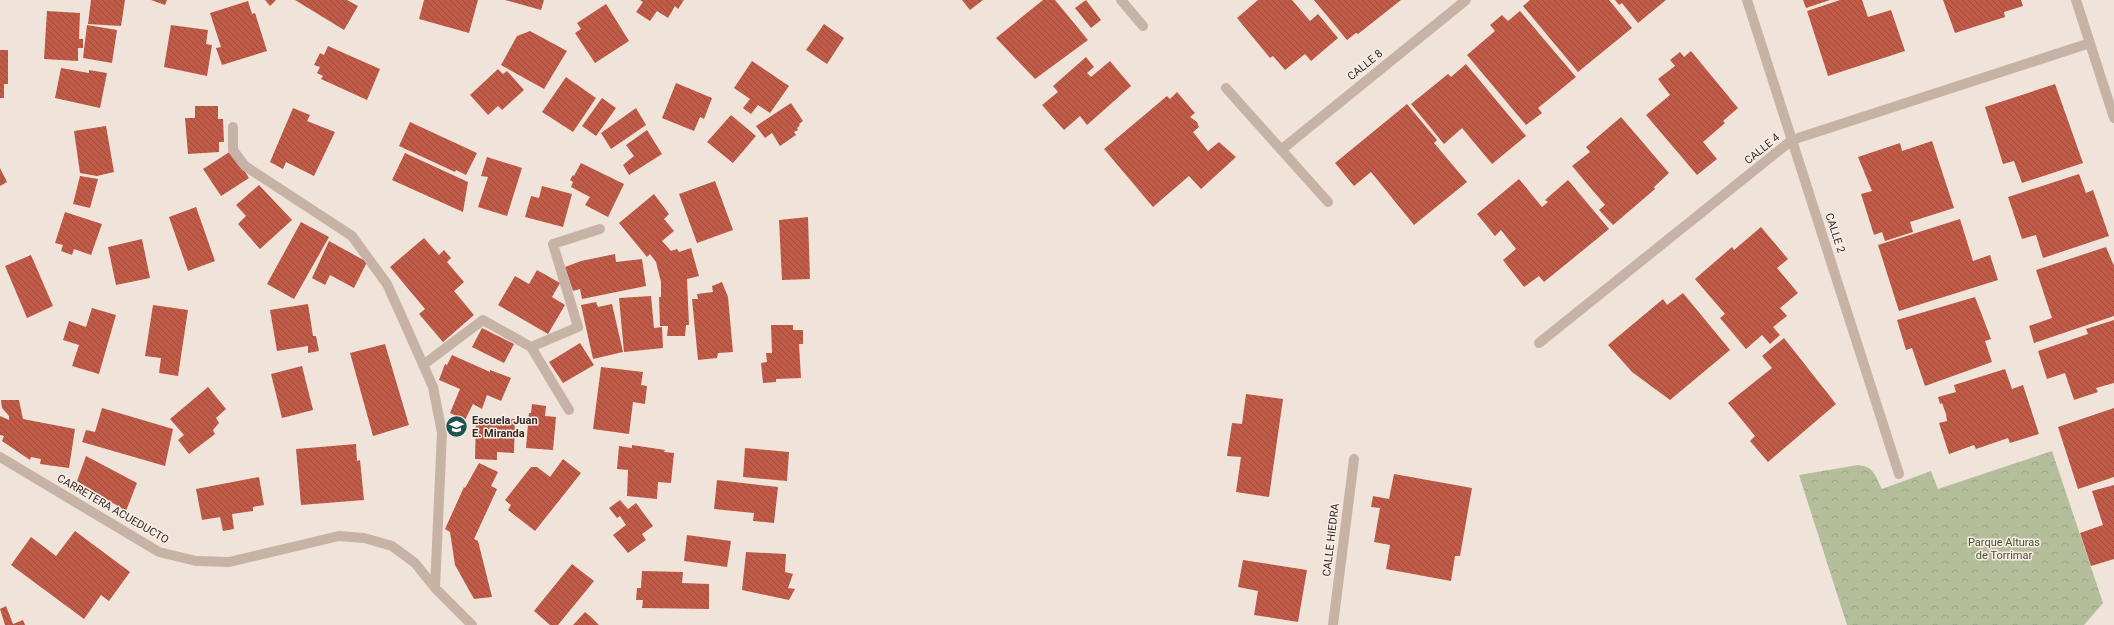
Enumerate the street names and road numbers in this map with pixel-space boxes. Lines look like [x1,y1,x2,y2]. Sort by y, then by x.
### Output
street label: CALLE 8 [1345,47,1385,83]
street label: CALLE 4 [1742,131,1782,167]
street label: CALLE 2 [1822,211,1848,255]
street label: CARRETERA ACUEDUCTO [55,472,171,546]
street label: CALLE HIEDRA [1320,502,1342,577]

